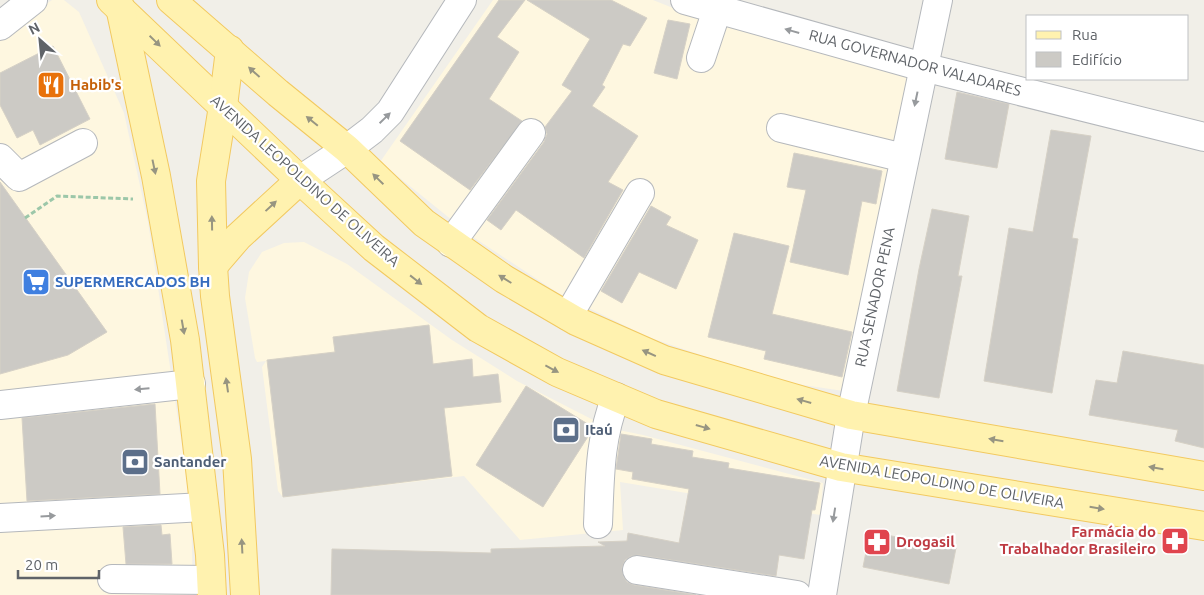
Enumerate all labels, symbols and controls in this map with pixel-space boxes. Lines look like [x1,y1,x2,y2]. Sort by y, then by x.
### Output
north arrow [15,15,65,65]
legend [1026,15,1189,80]
text: N [26,19,42,38]
one-way arrow [784,26,799,34]
street label: RUA GOVERNADOR VALADARES [807,26,1023,99]
text: Rua [1072,26,1098,43]
one-way arrow [149,35,161,47]
text: Edifício [1072,51,1122,68]
one-way arrow [247,66,260,77]
restaurant icon: Habib's [36,70,66,100]
place label: Habib's [70,76,122,93]
street label: AVENIDA LEOPOLDINO DE OLIVEIRA [208,91,403,270]
one-way arrow [912,91,920,107]
one-way arrow [378,112,390,124]
one-way arrow [306,115,319,126]
one-way arrow [151,159,159,175]
one-way arrow [372,173,384,185]
one-way arrow [264,200,276,212]
one-way arrow [208,215,216,231]
street label: RUA SENADOR PENA [851,225,898,368]
supermarket icon: SUPERMERCADOS BH [21,267,51,297]
place label: SUPERMERCADOS BH [55,273,210,290]
one-way arrow [498,274,511,284]
one-way arrow [409,275,422,286]
one-way arrow [179,319,187,335]
one-way arrow [642,349,656,357]
one-way arrow [545,365,559,373]
one-way arrow [223,376,231,392]
one-way arrow [134,385,150,393]
one-way arrow [797,396,812,404]
bank icon: Itaú [551,415,581,445]
place label: Itaú [585,421,613,438]
one-way arrow [696,424,711,432]
one-way arrow [987,436,1003,444]
bank icon: Santander [120,447,150,477]
street label: AVENIDA LEOPOLDINO DE OLIVEIRA [819,452,1066,511]
place label: Santander [154,453,227,470]
one-way arrow [1148,463,1164,471]
one-way arrow [1089,505,1105,513]
one-way arrow [830,507,838,523]
one-way arrow [40,512,56,520]
place label: Farmácia do Trabalhador Brasileiro [1000,523,1156,557]
pharmacy icon: Farmácia do Trabalhador Brasileiro [1160,526,1190,556]
pharmacy icon: Drogasil [862,527,892,557]
place label: Drogasil [896,533,955,550]
one-way arrow [237,538,245,554]
scale bar [18,548,99,580]
text: 20 m [25,556,58,573]

